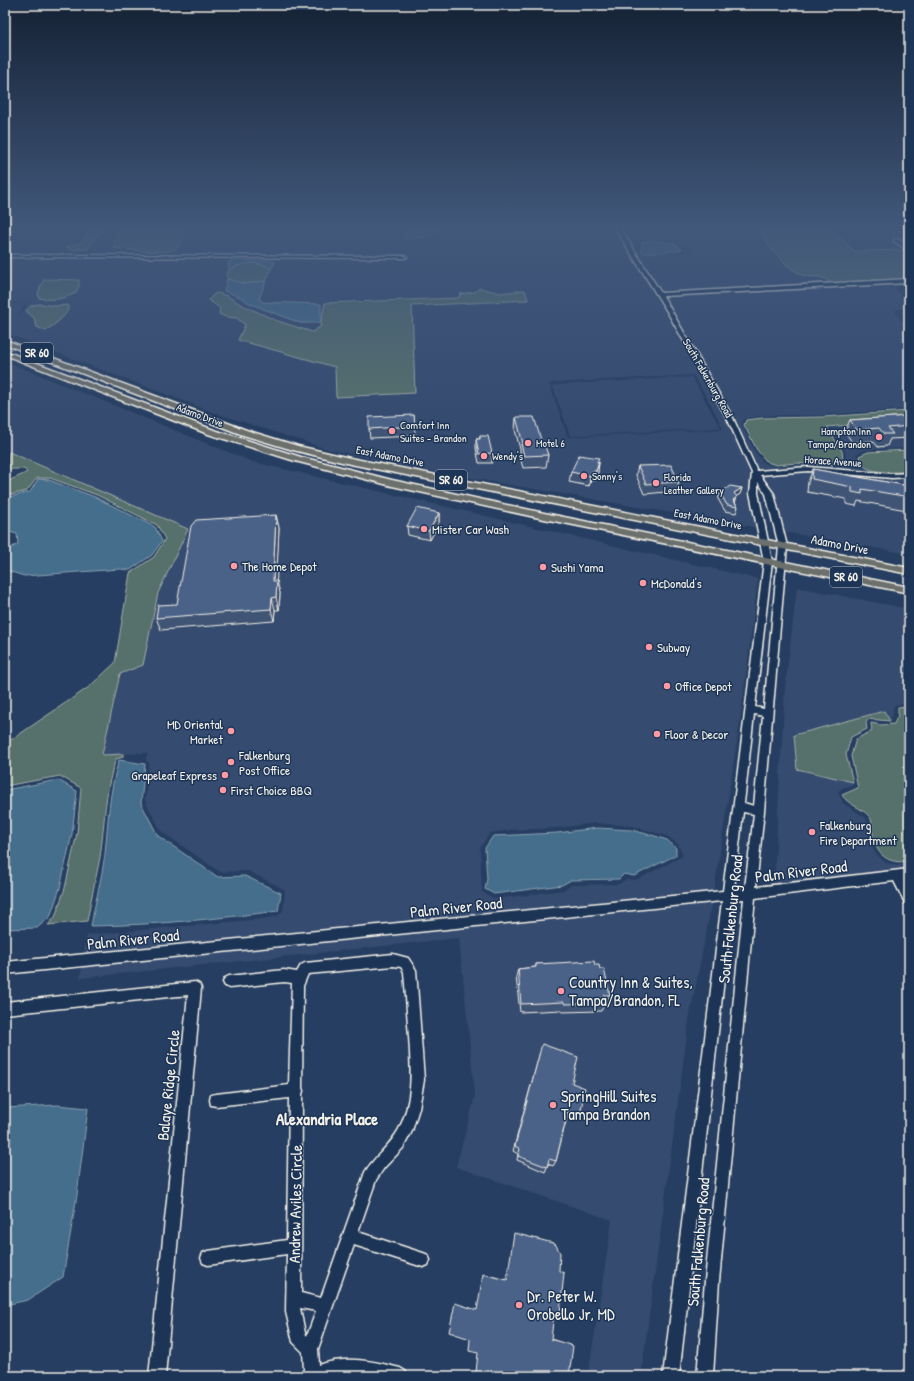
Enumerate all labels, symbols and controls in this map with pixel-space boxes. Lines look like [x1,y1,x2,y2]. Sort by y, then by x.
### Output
street label: South Falkenburg Road [680,336,737,421]
road number: SR 60 [21,343,53,363]
street label: Adamo Drive [175,400,226,430]
place label: Comfort Inn Suites - Brandon [400,418,467,445]
place label: Hampton Inn Tampa/Brandon [808,424,871,451]
marker: Comfort Inn Suites - Brandon [387,426,397,436]
marker: Hampton Inn Tampa/Brandon [874,432,884,442]
place label: Motel 6 [536,436,566,450]
marker: Motel 6 [523,438,533,448]
street label: East Adamo Drive [355,443,426,470]
place label: Wendy's [492,449,523,463]
marker: Wendy's [479,451,489,461]
street label: Horace Avenue [804,452,863,470]
place label: Sonny's [592,469,622,483]
road number: SR 60 [435,470,467,490]
place label: Florida Leather Gallery [663,470,724,497]
marker: Sonny's [579,471,589,481]
marker: Florida Leather Gallery [651,478,661,488]
street label: East Adamo Drive [673,506,744,533]
place label: Mister Car Wash [432,520,510,538]
marker: Mister Car Wash [419,524,429,534]
street label: Adamo Drive [810,530,870,558]
place label: The Home Depot [242,557,317,575]
place label: Sushi Yama [551,558,603,576]
marker: The Home Depot [229,561,239,571]
marker: Sushi Yama [538,562,548,572]
road number: SR 60 [830,567,862,587]
place label: McDonald's [651,574,702,592]
marker: McDonald's [638,578,648,588]
place label: Subway [657,638,691,656]
marker: Subway [644,642,654,652]
place label: Office Depot [675,677,732,695]
marker: Office Depot [662,681,672,691]
place label: MD Oriental Market [167,715,224,748]
place label: Floor & Decor [664,725,728,743]
marker: MD Oriental Market [226,726,236,736]
marker: Floor & Decor [652,729,662,739]
place label: Falkenburg Post Office [238,746,290,779]
marker: Falkenburg Post Office [226,757,236,767]
place label: Grapeleaf Express [131,766,217,784]
marker: Grapeleaf Express [220,770,230,780]
place label: First Choice BBQ [230,781,312,799]
marker: First Choice BBQ [218,785,228,795]
place label: Falkenburg Fire Department [819,816,897,849]
marker: Falkenburg Fire Department [807,827,817,837]
street label: South Falkenburg Road [712,854,748,984]
street label: Palm River Road [754,854,848,888]
street label: Palm River Road [409,891,503,923]
street label: Palm River Road [86,923,180,955]
place label: Country Inn & Suites, Tampa/Brandon, FL [569,971,693,1011]
marker: Country Inn & Suites, Tampa/Brandon, FL [556,986,566,996]
street label: Balaye Ridge Circle [151,1028,185,1142]
place label: SpringHill Suites Tampa Brandon [561,1085,656,1125]
marker: SpringHill Suites Tampa Brandon [548,1100,558,1110]
district label: Alexandria Place [276,1107,378,1130]
street label: Andrew Aviles Circle [283,1144,307,1263]
street label: South Falkenburg Road [681,1177,715,1307]
place label: Dr. Peter W. Orobello Jr, MD [527,1285,615,1325]
marker: Dr. Peter W. Orobello Jr, MD [514,1300,524,1310]

